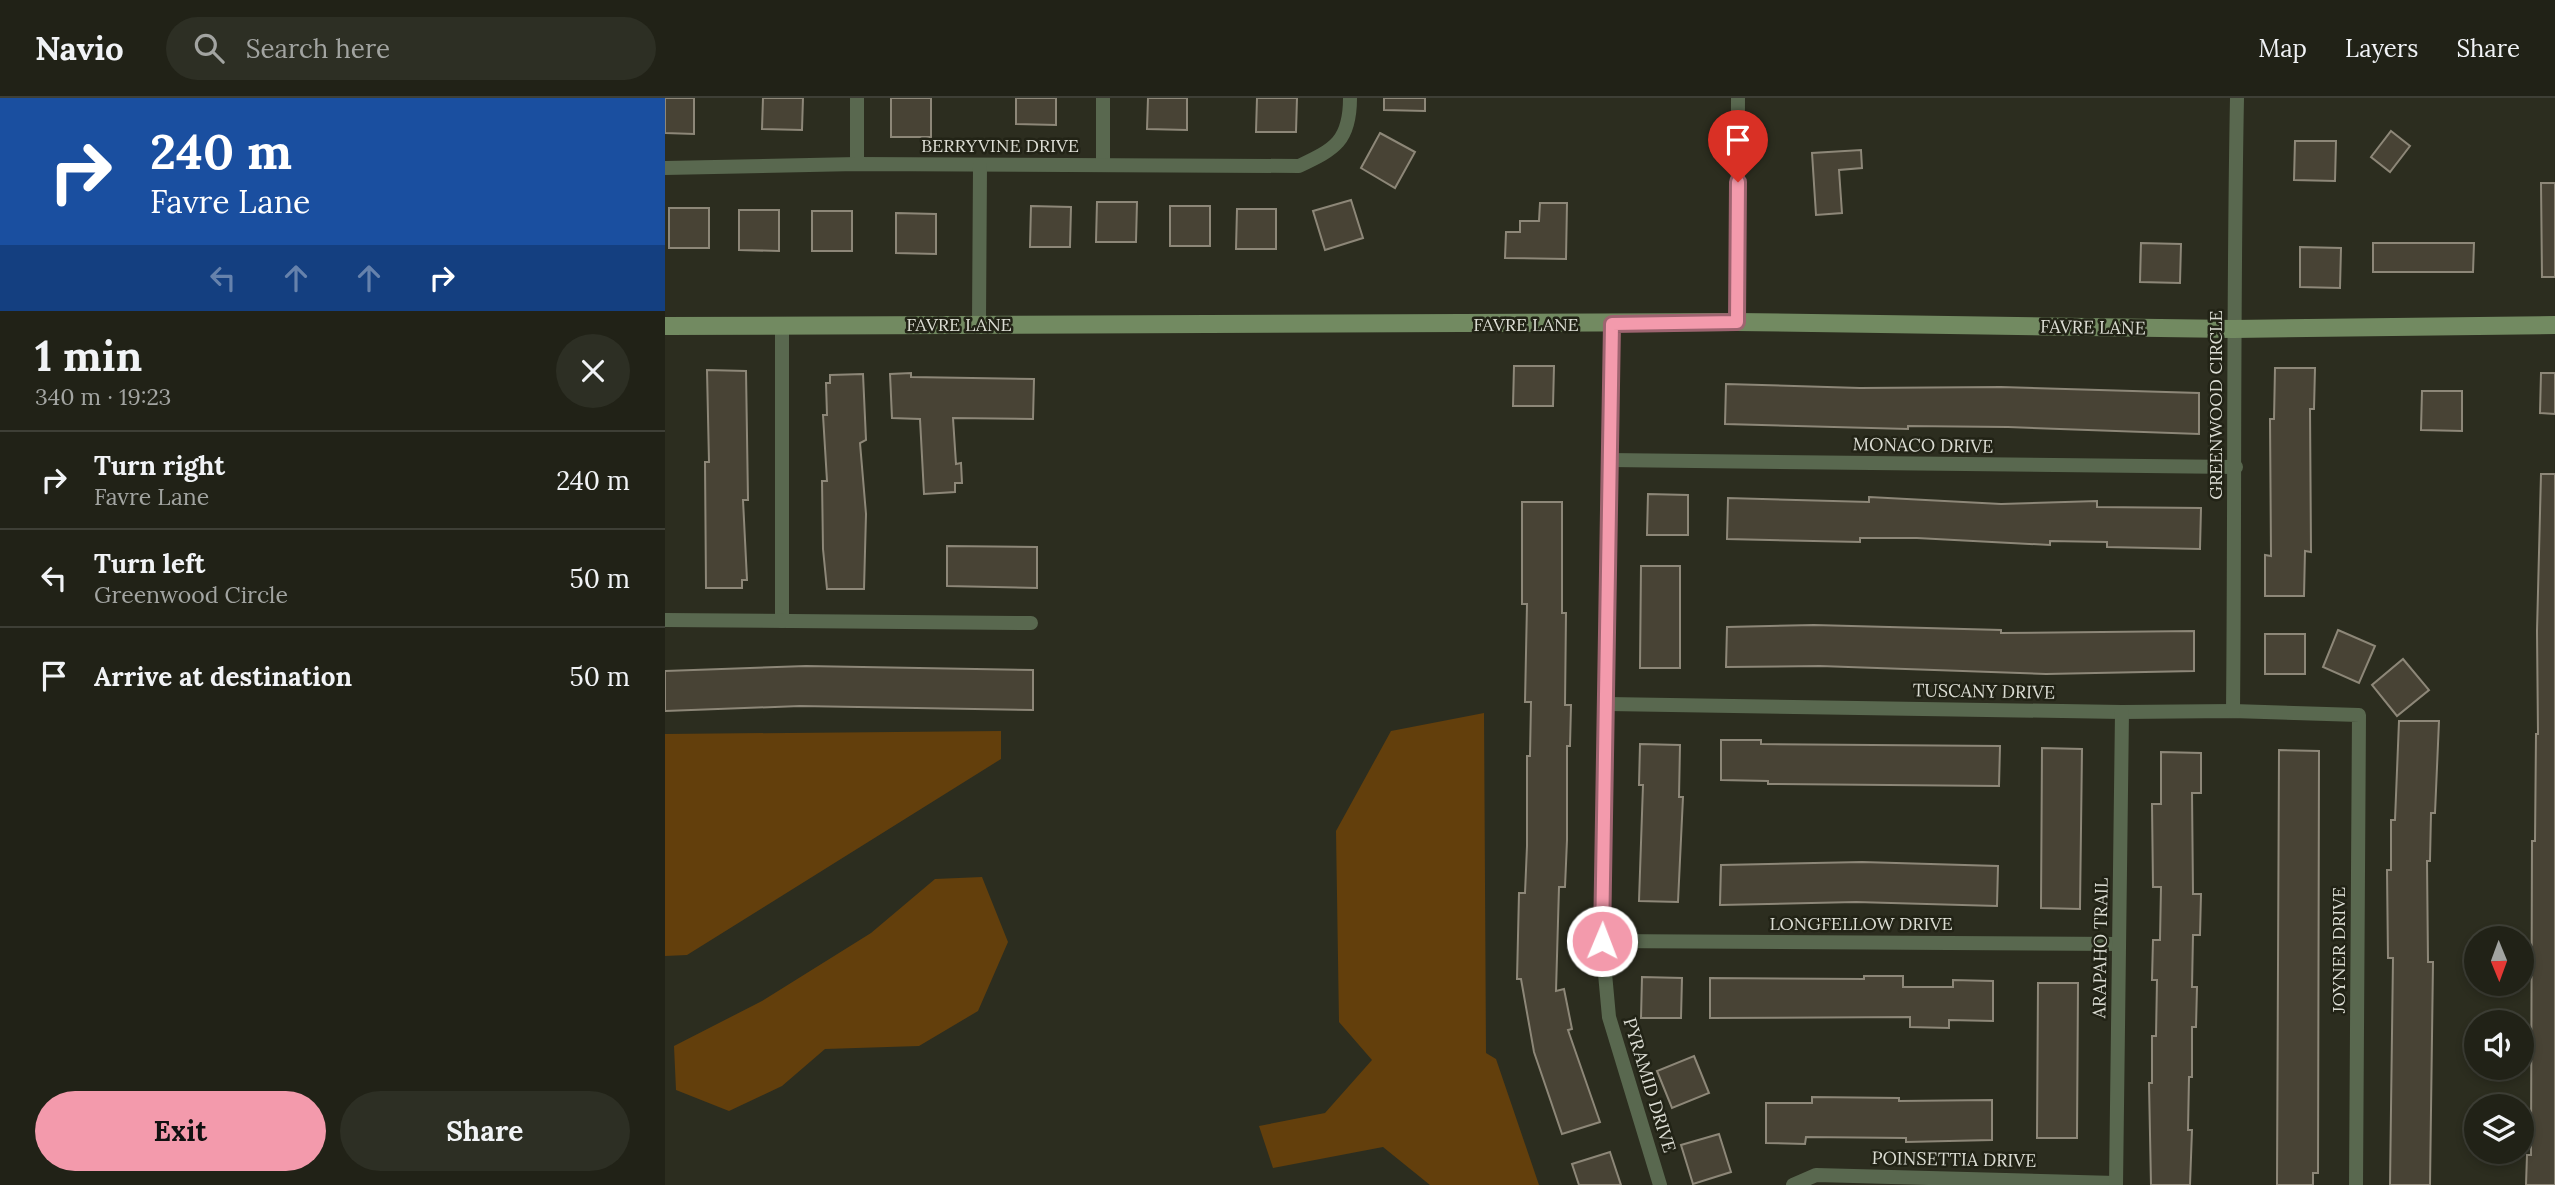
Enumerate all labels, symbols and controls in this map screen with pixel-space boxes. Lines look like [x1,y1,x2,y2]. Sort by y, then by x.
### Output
search box [166,17,656,80]
text: Navio [35,27,124,69]
icon: search [190,29,228,67]
text: Search here [246,32,390,65]
text: Map [2258,33,2307,64]
text: Layers [2345,33,2418,64]
text: Share [2456,33,2520,64]
pin [1708,110,1768,182]
text: 240 m [150,120,292,182]
icon: arrive [1719,121,1757,159]
icon: right [35,126,126,217]
street label: BERRYVINE DRIVE [921,134,1079,157]
text: Favre Lane [150,181,310,222]
icon: left [204,259,242,297]
icon: ahead [277,259,315,297]
icon: ahead [350,259,388,297]
icon: right [423,259,461,297]
street label: GREENWOOD CIRCLE [2204,310,2227,500]
street label: FAVRE LANE [906,313,1012,336]
street label: FAVRE LANE [1473,313,1579,336]
street label: FAVRE LANE [2040,315,2146,339]
text: 1 min [35,329,142,383]
button: close [556,334,630,408]
text: 340 m · 19:23 [35,382,171,411]
street label: MONACO DRIVE [1853,432,1993,458]
text: Turn right [94,449,225,482]
icon: right [35,461,73,499]
text: 240 m [556,464,630,497]
text: Favre Lane [94,482,209,511]
text: Turn left [94,547,205,580]
icon: left [35,559,73,597]
text: 50 m [570,562,630,595]
text: Greenwood Circle [94,580,288,609]
icon: arrive [35,657,73,695]
text: Arrive at destination [94,660,352,693]
text: 50 m [570,660,630,693]
street label: TUSCANY DRIVE [1913,678,2055,704]
street label: ARAPAHO TRAIL [2087,877,2113,1019]
street label: JOYNER DRIVE [2327,887,2350,1014]
position arrow [1565,904,1639,978]
street label: LONGFELLOW DRIVE [1769,912,1953,935]
north arrow [2464,926,2534,996]
map controls [2464,926,2534,1164]
button: sound [2464,1010,2534,1080]
street label: PYRAMID DRIVE [1619,1015,1681,1155]
button: Exit [35,1091,326,1171]
button: Share [340,1091,630,1171]
button: layers [2464,1094,2534,1164]
street label: POINSETTIA DRIVE [1871,1146,2037,1172]

